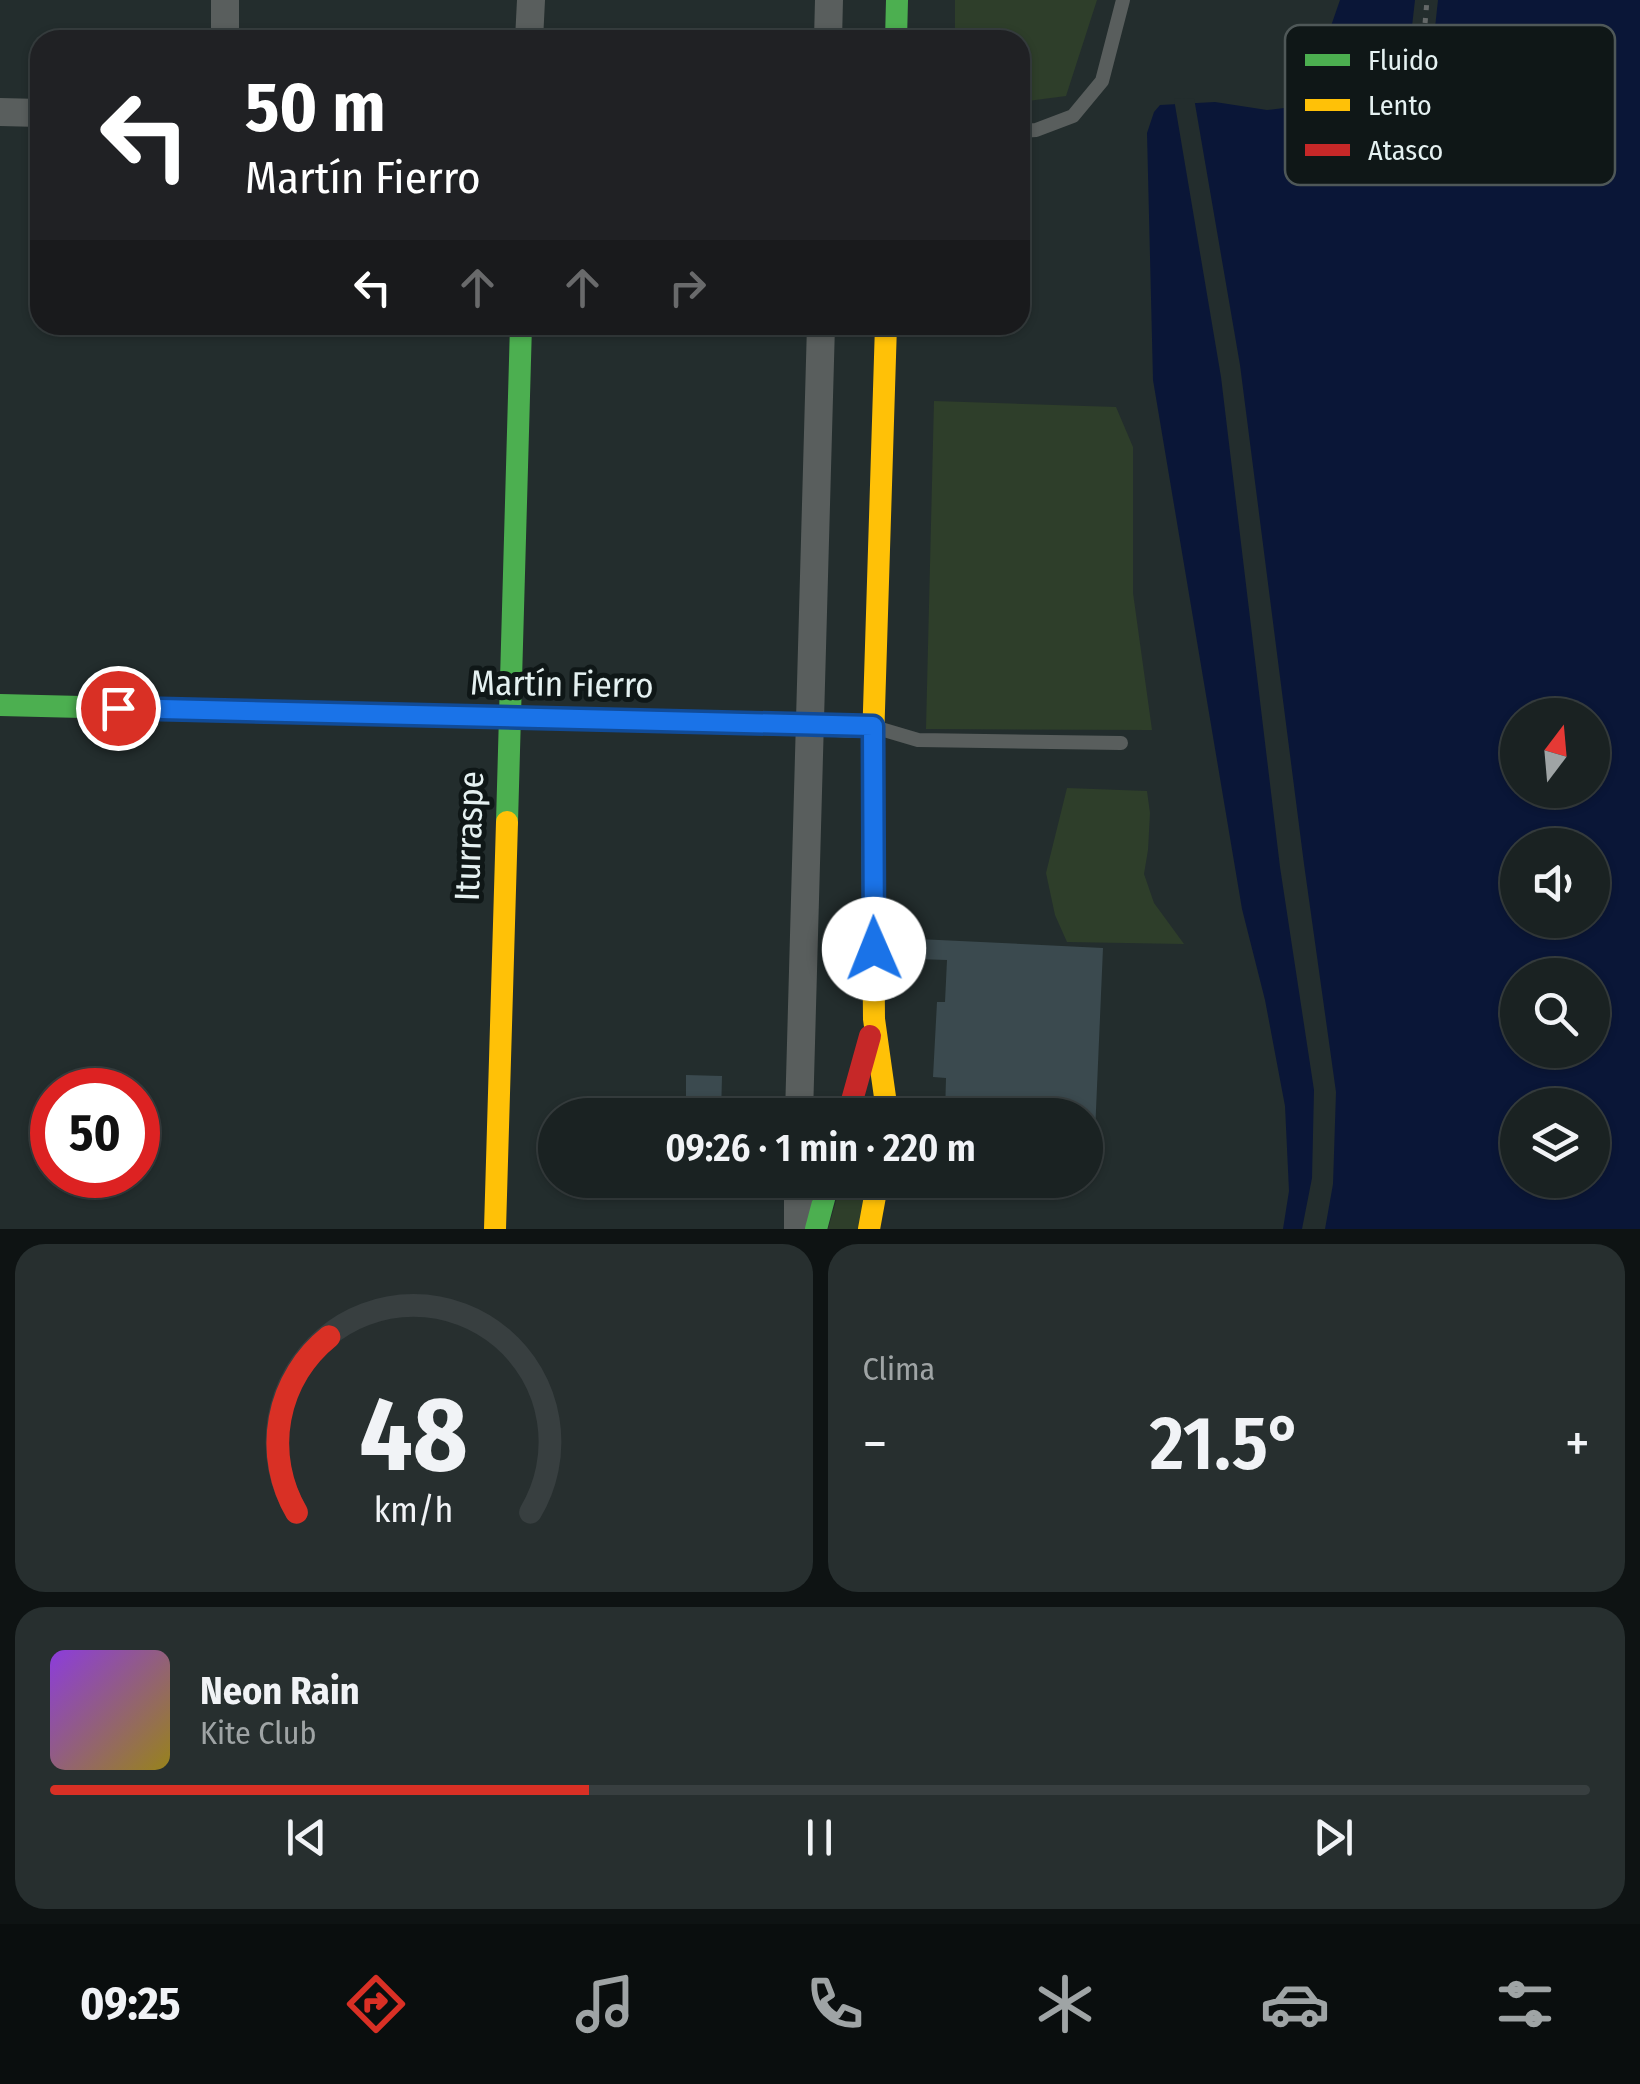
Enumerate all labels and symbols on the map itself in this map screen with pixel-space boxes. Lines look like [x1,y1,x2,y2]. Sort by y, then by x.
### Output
legend [1285,25,1615,185]
text: Fluido [1368,44,1439,77]
text: Lento [1368,89,1432,122]
text: Atasco [1368,134,1443,167]
street label: Martín Fierro [470,661,654,707]
pin [76,666,161,751]
north arrow [1500,698,1610,808]
street label: Iturraspe [446,770,492,902]
position arrow [822,897,926,1001]
speed limit sign: 50 [30,1068,160,1198]

